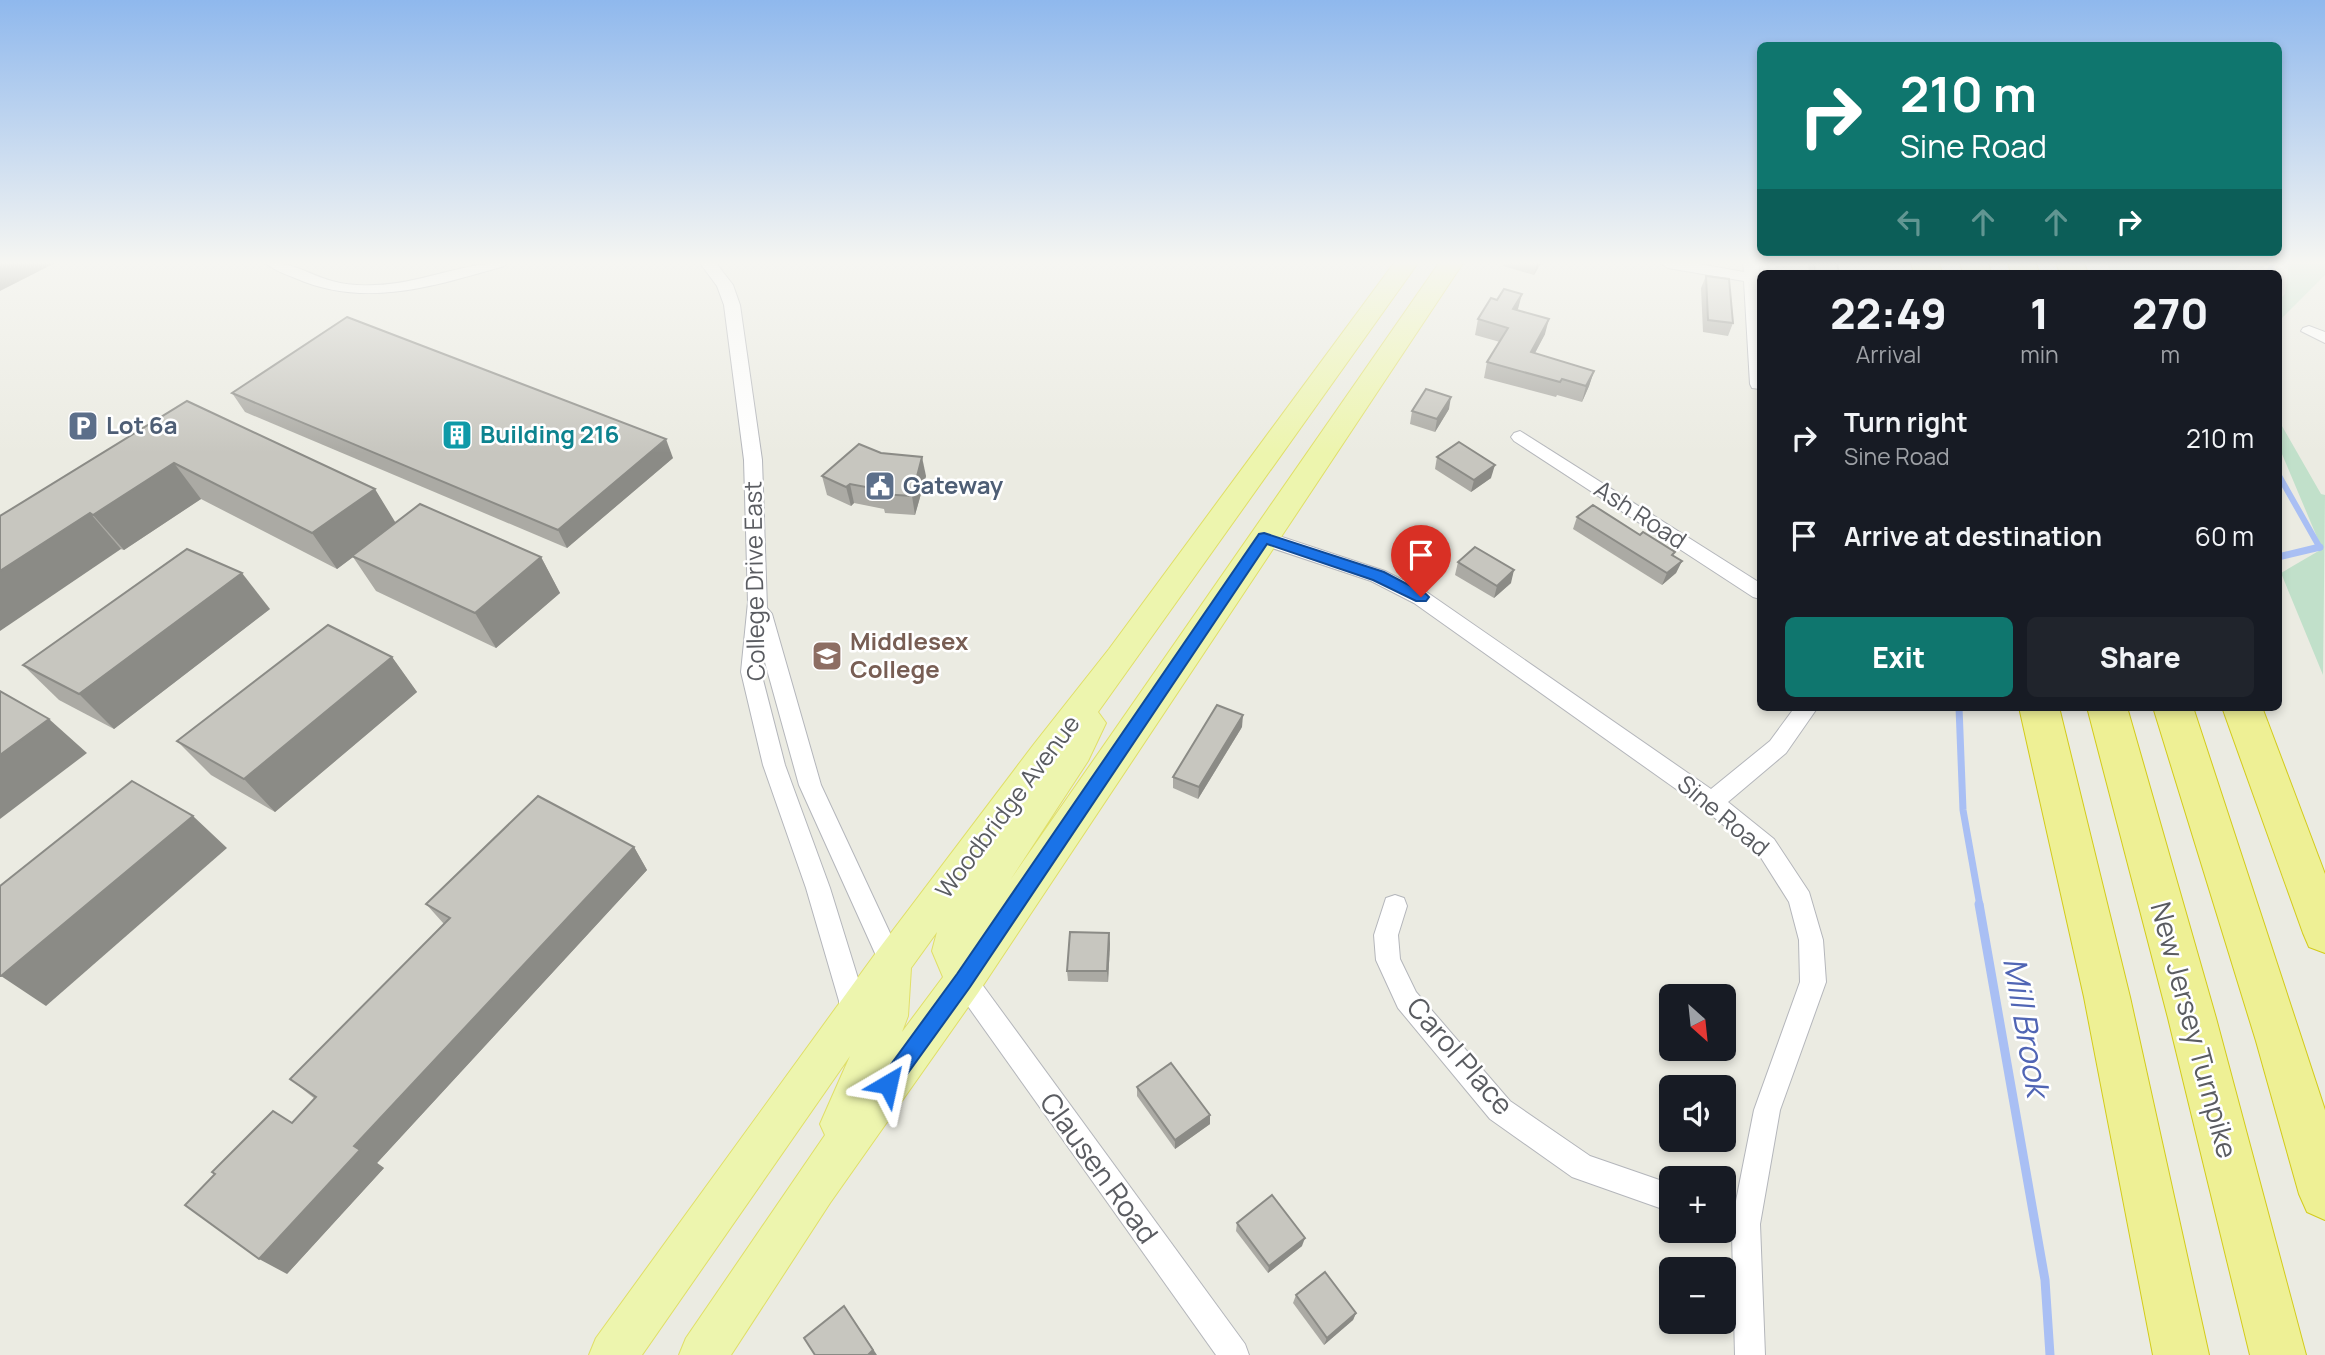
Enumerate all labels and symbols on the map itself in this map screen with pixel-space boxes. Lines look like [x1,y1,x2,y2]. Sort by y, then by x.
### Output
place label: Lot 6a [106,408,178,441]
parking icon: Lot 6a [66,409,100,443]
place label: Building 216 [480,417,619,450]
building icon: Building 216 [440,418,474,452]
place label: Gateway [903,468,1004,501]
public building icon: Gateway [863,469,897,503]
street label: Ash Road [1588,472,1693,556]
street label: College Drive East [735,481,772,681]
pin [1391,525,1451,597]
place label: Middlesex College [850,624,969,685]
school or university icon: Middlesex College [810,639,844,673]
street label: Woodbridge Avenue [927,708,1087,904]
street label: Sine Road [1671,767,1777,863]
street label: New Jersey Turnpike [2142,897,2247,1162]
water label: Mill Brook [1993,954,2062,1104]
north arrow [1659,984,1736,1060]
street label: Carol Place [1399,988,1523,1122]
position arrow [851,1047,925,1121]
street label: Clausen Road [1032,1084,1167,1251]

